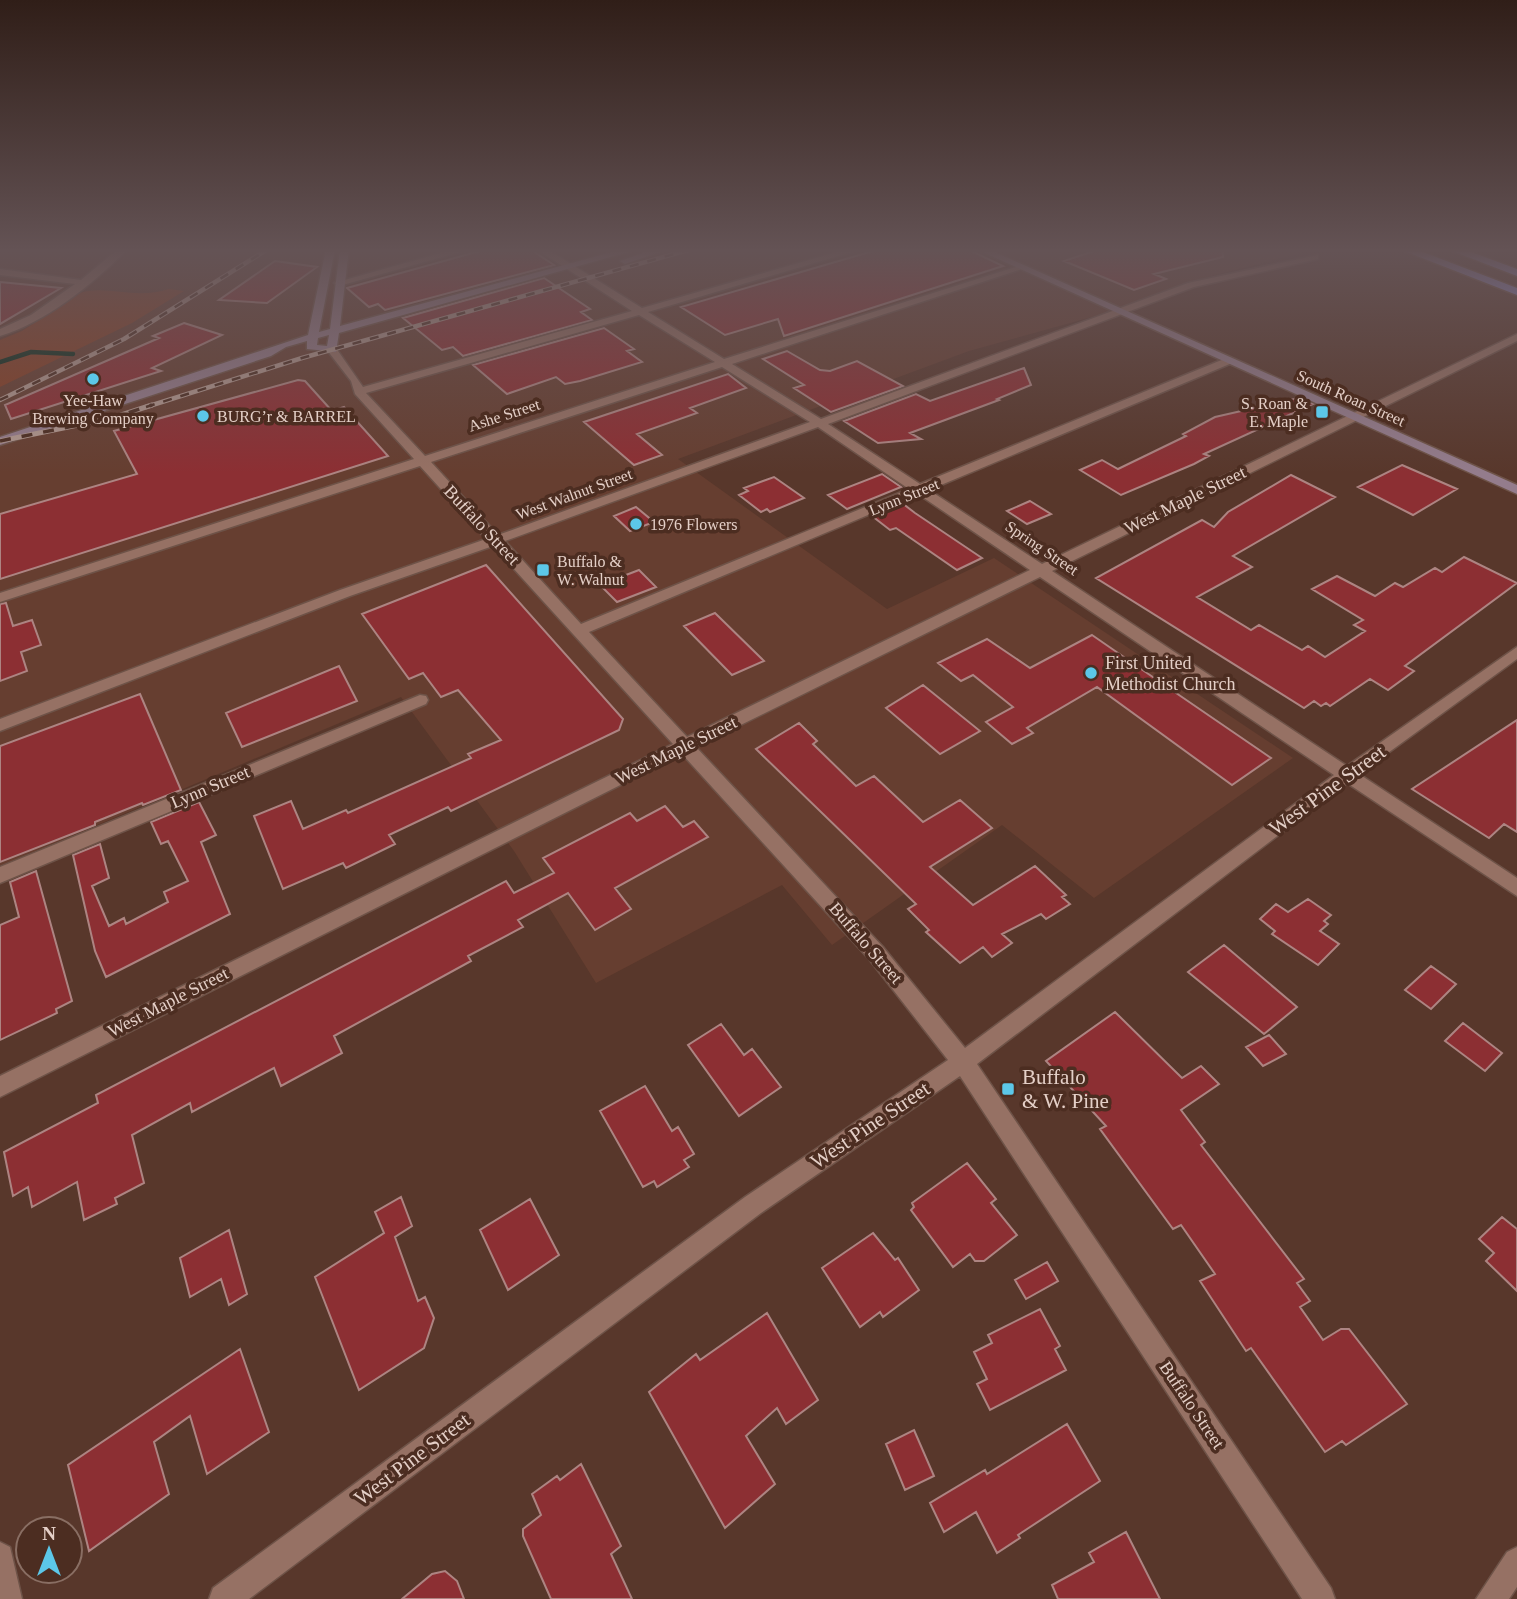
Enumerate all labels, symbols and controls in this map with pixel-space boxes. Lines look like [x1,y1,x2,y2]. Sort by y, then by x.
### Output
street label: South Roan Street [1294,367,1408,430]
marker: Yee-Haw Brewing Company [85,371,101,387]
place label: Yee-Haw Brewing Company [32,392,154,428]
street label: Ashe Street [466,395,542,435]
place label: S. Roan & E. Maple [1241,395,1309,431]
marker: S. Roan & E. Maple [1314,404,1330,420]
marker: BURG’r & BARREL [195,408,211,424]
place label: BURG’r & BARREL [217,408,356,425]
street label: West Maple Street [1121,462,1249,538]
street label: West Walnut Street [514,465,635,523]
street label: Lynn Street [866,475,942,520]
street label: Buffalo Street [440,481,524,569]
marker: 1976 Flowers [628,516,644,532]
place label: 1976 Flowers [650,516,738,533]
street label: Spring Street [1002,517,1082,580]
place label: Buffalo & W. Walnut [557,553,625,588]
marker: Buffalo & W. Walnut [535,562,551,578]
place label: First United Methodist Church [1105,653,1236,694]
marker: First United Methodist Church [1083,665,1099,681]
street label: West Maple Street [612,712,740,788]
street label: West Pine Street [1264,740,1390,840]
street label: Lynn Street [168,761,252,813]
street label: Buffalo Street [825,898,907,988]
street label: West Maple Street [104,963,232,1041]
place label: Buffalo & W. Pine [1022,1065,1109,1113]
street label: West Pine Street [806,1076,934,1174]
marker: Buffalo & W. Pine [1000,1081,1016,1097]
street label: Buffalo Street [1155,1357,1229,1453]
street label: West Pine Street [350,1408,475,1510]
north arrow [14,1515,84,1585]
text: N [42,1523,56,1544]

